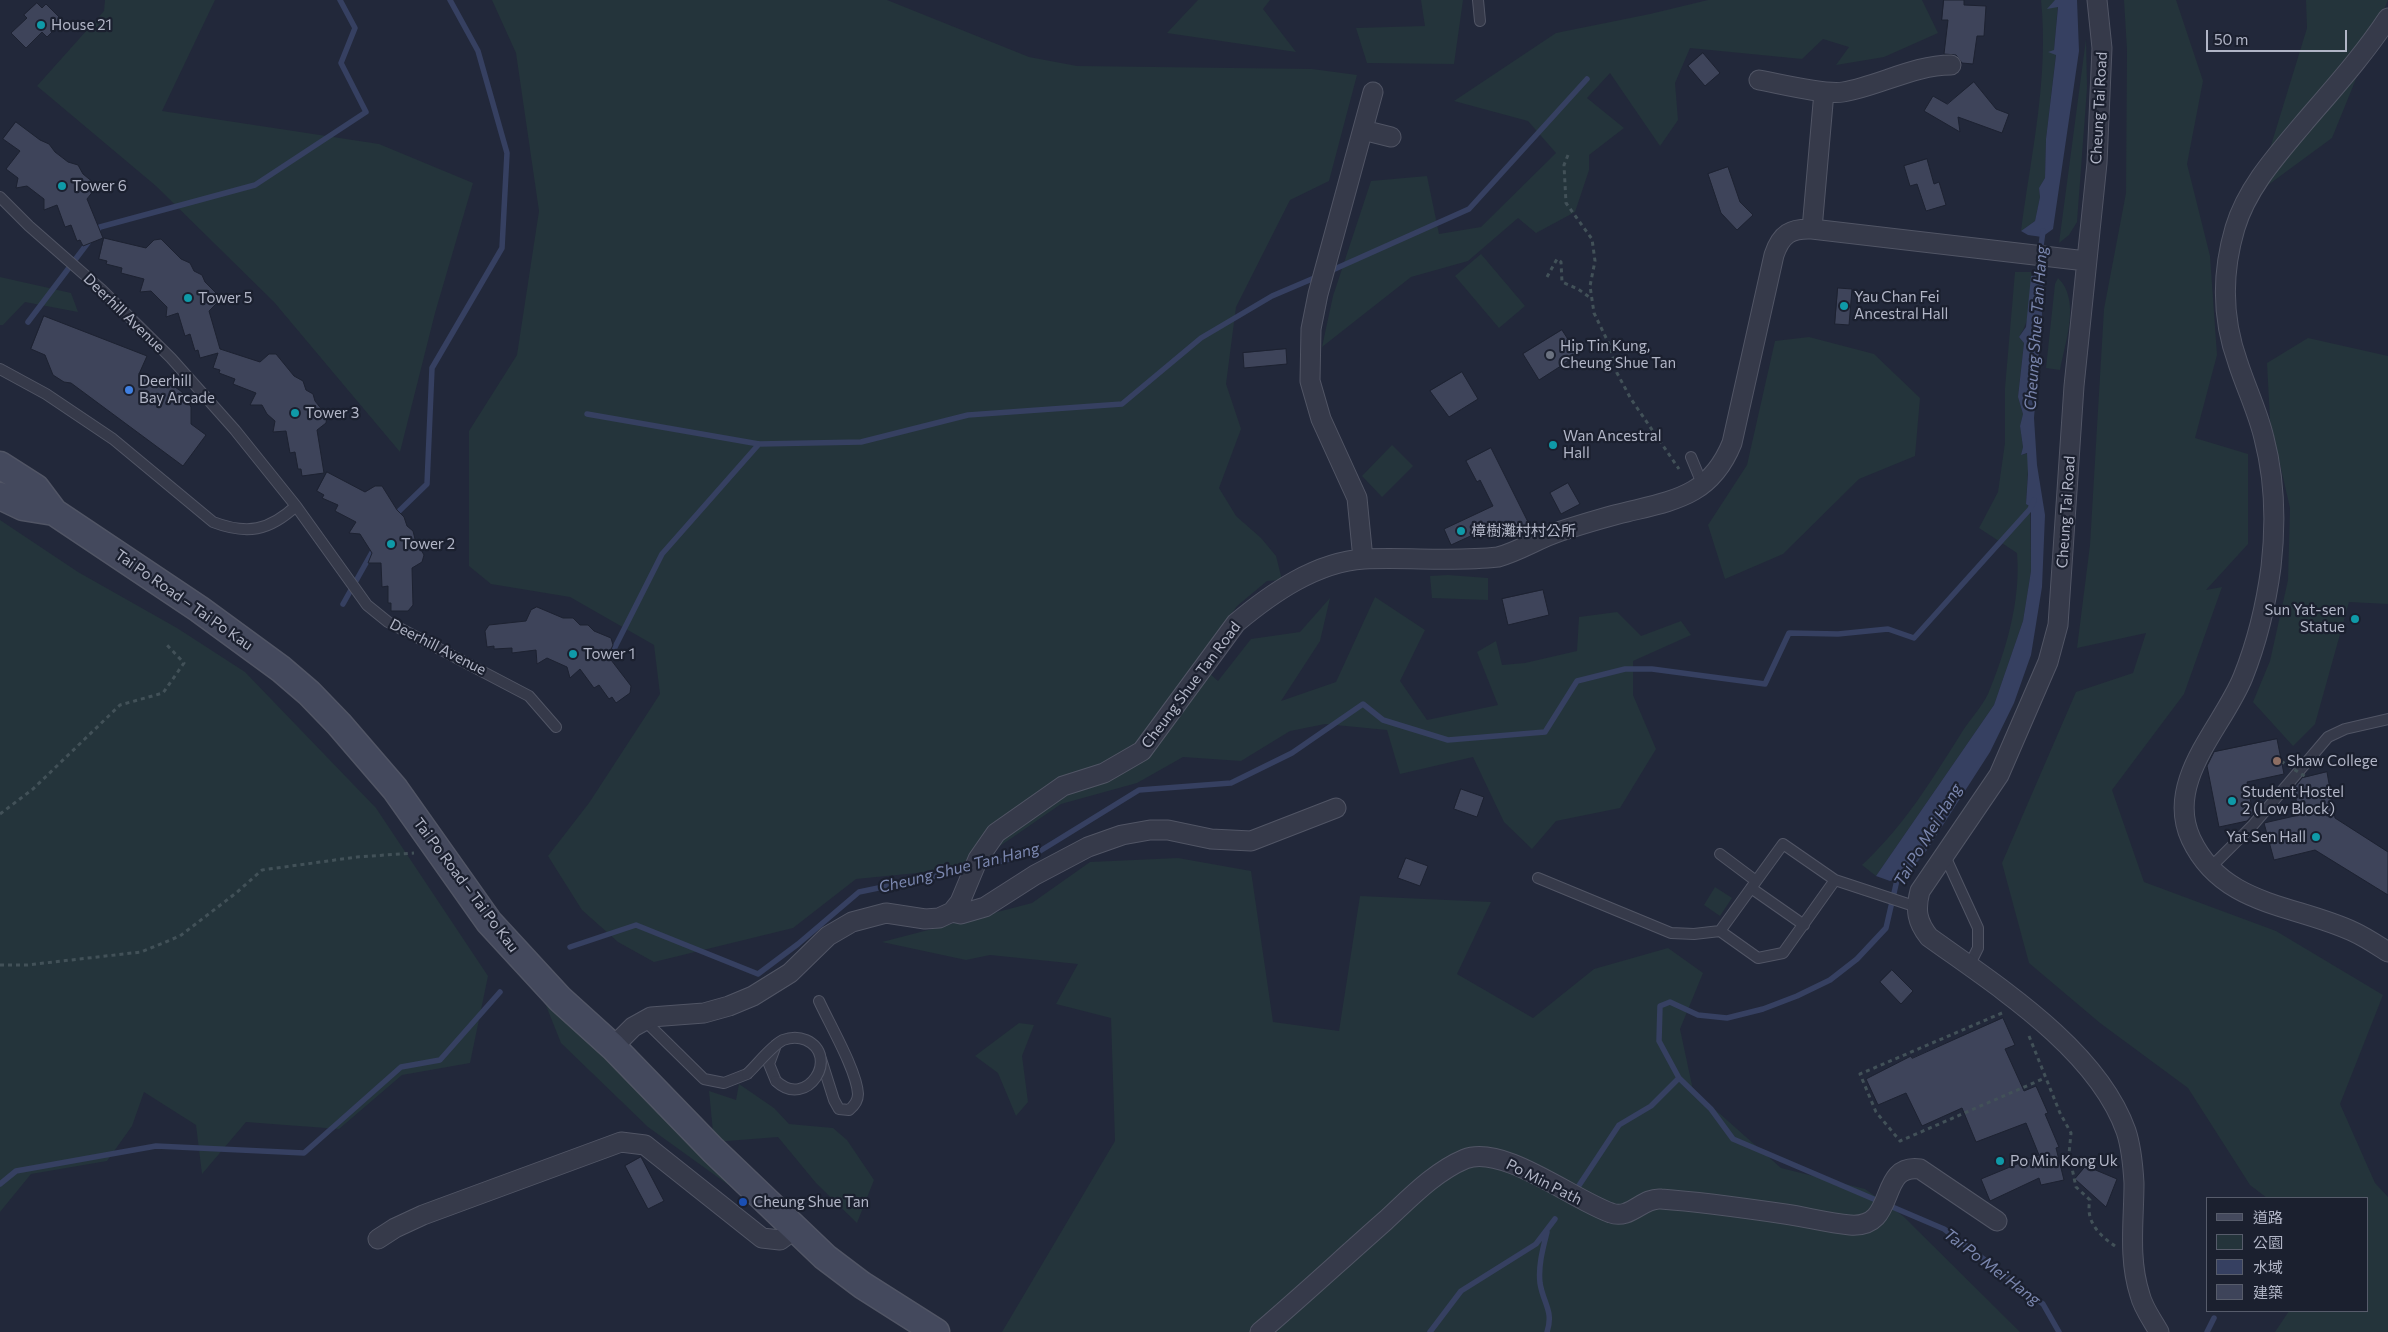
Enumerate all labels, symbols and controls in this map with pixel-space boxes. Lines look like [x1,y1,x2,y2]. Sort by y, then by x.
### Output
place label: House 21 [51,16,112,34]
marker: House 21 [35,19,47,31]
scale bar [2208,20,2349,52]
text: 50 m [2214,30,2248,48]
street label: Cheung Tai Road [2087,51,2111,165]
place label: Tower 6 [72,177,127,195]
marker: Tower 6 [56,180,68,192]
water label: Cheung Shue Tan Hang [2021,245,2051,411]
street label: Deerhill Avenue [80,270,168,356]
place label: Yau Chan Fei Ancestral Hall [1854,288,1948,323]
place label: Tower 5 [198,289,252,307]
marker: Tower 5 [182,292,194,304]
marker: Yau Chan Fei Ancestral Hall [1838,300,1850,312]
place label: Hip Tin Kung, Cheung Shue Tan [1560,337,1676,372]
marker: Hip Tin Kung, Cheung Shue Tan [1544,349,1556,361]
place label: Deerhill Bay Arcade [139,372,215,407]
marker: Deerhill Bay Arcade [123,384,135,396]
place label: Tower 3 [305,404,359,422]
marker: Tower 3 [289,407,301,419]
place label: Wan Ancestral Hall [1563,427,1662,462]
marker: Wan Ancestral Hall [1547,439,1559,451]
street label: Cheung Tai Road [2053,455,2079,569]
place label: 樟樹灘村村公所 [1471,522,1576,540]
marker: 樟樹灘村村公所 [1455,525,1467,537]
place label: Tower 2 [401,535,455,553]
marker: Tower 2 [385,538,397,550]
street label: Tai Po Road – Tai Po Kau [112,546,256,654]
place label: Sun Yat-sen Statue [2264,601,2345,636]
marker: Sun Yat-sen Statue [2349,613,2361,625]
street label: Deerhill Avenue [387,615,489,679]
street label: Cheung Shue Tan Road [1137,618,1245,752]
place label: Tower 1 [583,645,635,663]
marker: Tower 1 [567,648,579,660]
place label: Shaw College [2287,752,2378,770]
marker: Shaw College [2271,755,2283,767]
water label: Tai Po Mei Hang [1890,780,1966,890]
place label: Student Hostel 2 (Low Block) [2242,783,2344,818]
marker: Student Hostel 2 (Low Block) [2226,795,2238,807]
street label: Tai Po Road – Tai Po Kau [410,814,522,956]
place label: Yat Sen Hall [2226,828,2306,846]
marker: Yat Sen Hall [2310,831,2322,843]
water label: Cheung Shue Tan Hang [877,839,1041,897]
place label: Po Min Kong Uk [2010,1152,2118,1170]
street label: Po Min Path [1503,1155,1585,1209]
marker: Po Min Kong Uk [1994,1155,2006,1167]
place label: Cheung Shue Tan [753,1193,869,1211]
marker: Cheung Shue Tan [737,1196,749,1208]
legend [2206,1197,2368,1312]
text: 道路 [2253,1208,2283,1226]
water label: Tai Po Mei Hang [1940,1224,2044,1310]
text: 公園 [2253,1233,2283,1251]
text: 水域 [2253,1258,2283,1276]
text: 建築 [2253,1283,2283,1301]

